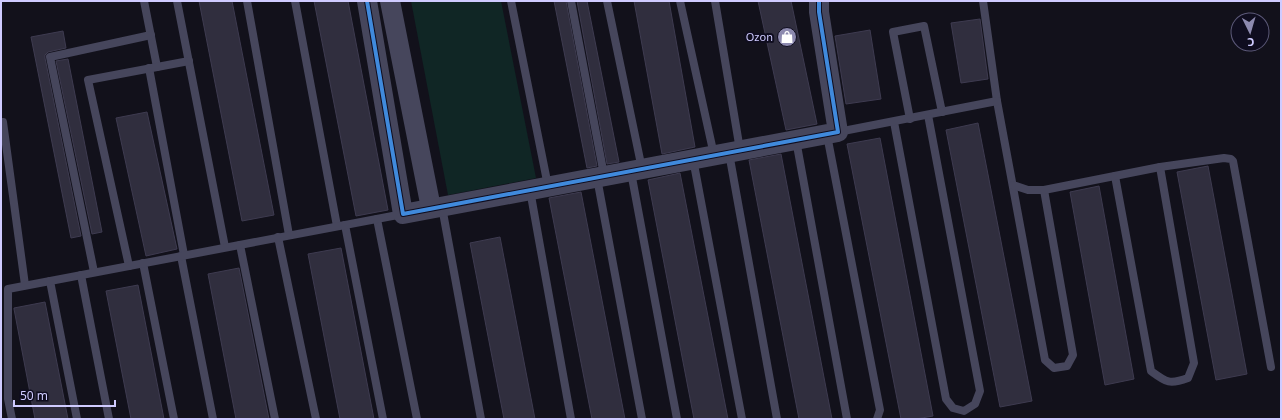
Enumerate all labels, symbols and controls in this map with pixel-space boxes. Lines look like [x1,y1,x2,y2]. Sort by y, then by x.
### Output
north arrow [1230,12,1270,52]
shop icon: Ozon [776,26,798,48]
place label: Ozon [746,29,773,44]
text: С [1247,35,1255,50]
scale bar [14,382,115,408]
text: 50 m [20,387,48,404]

